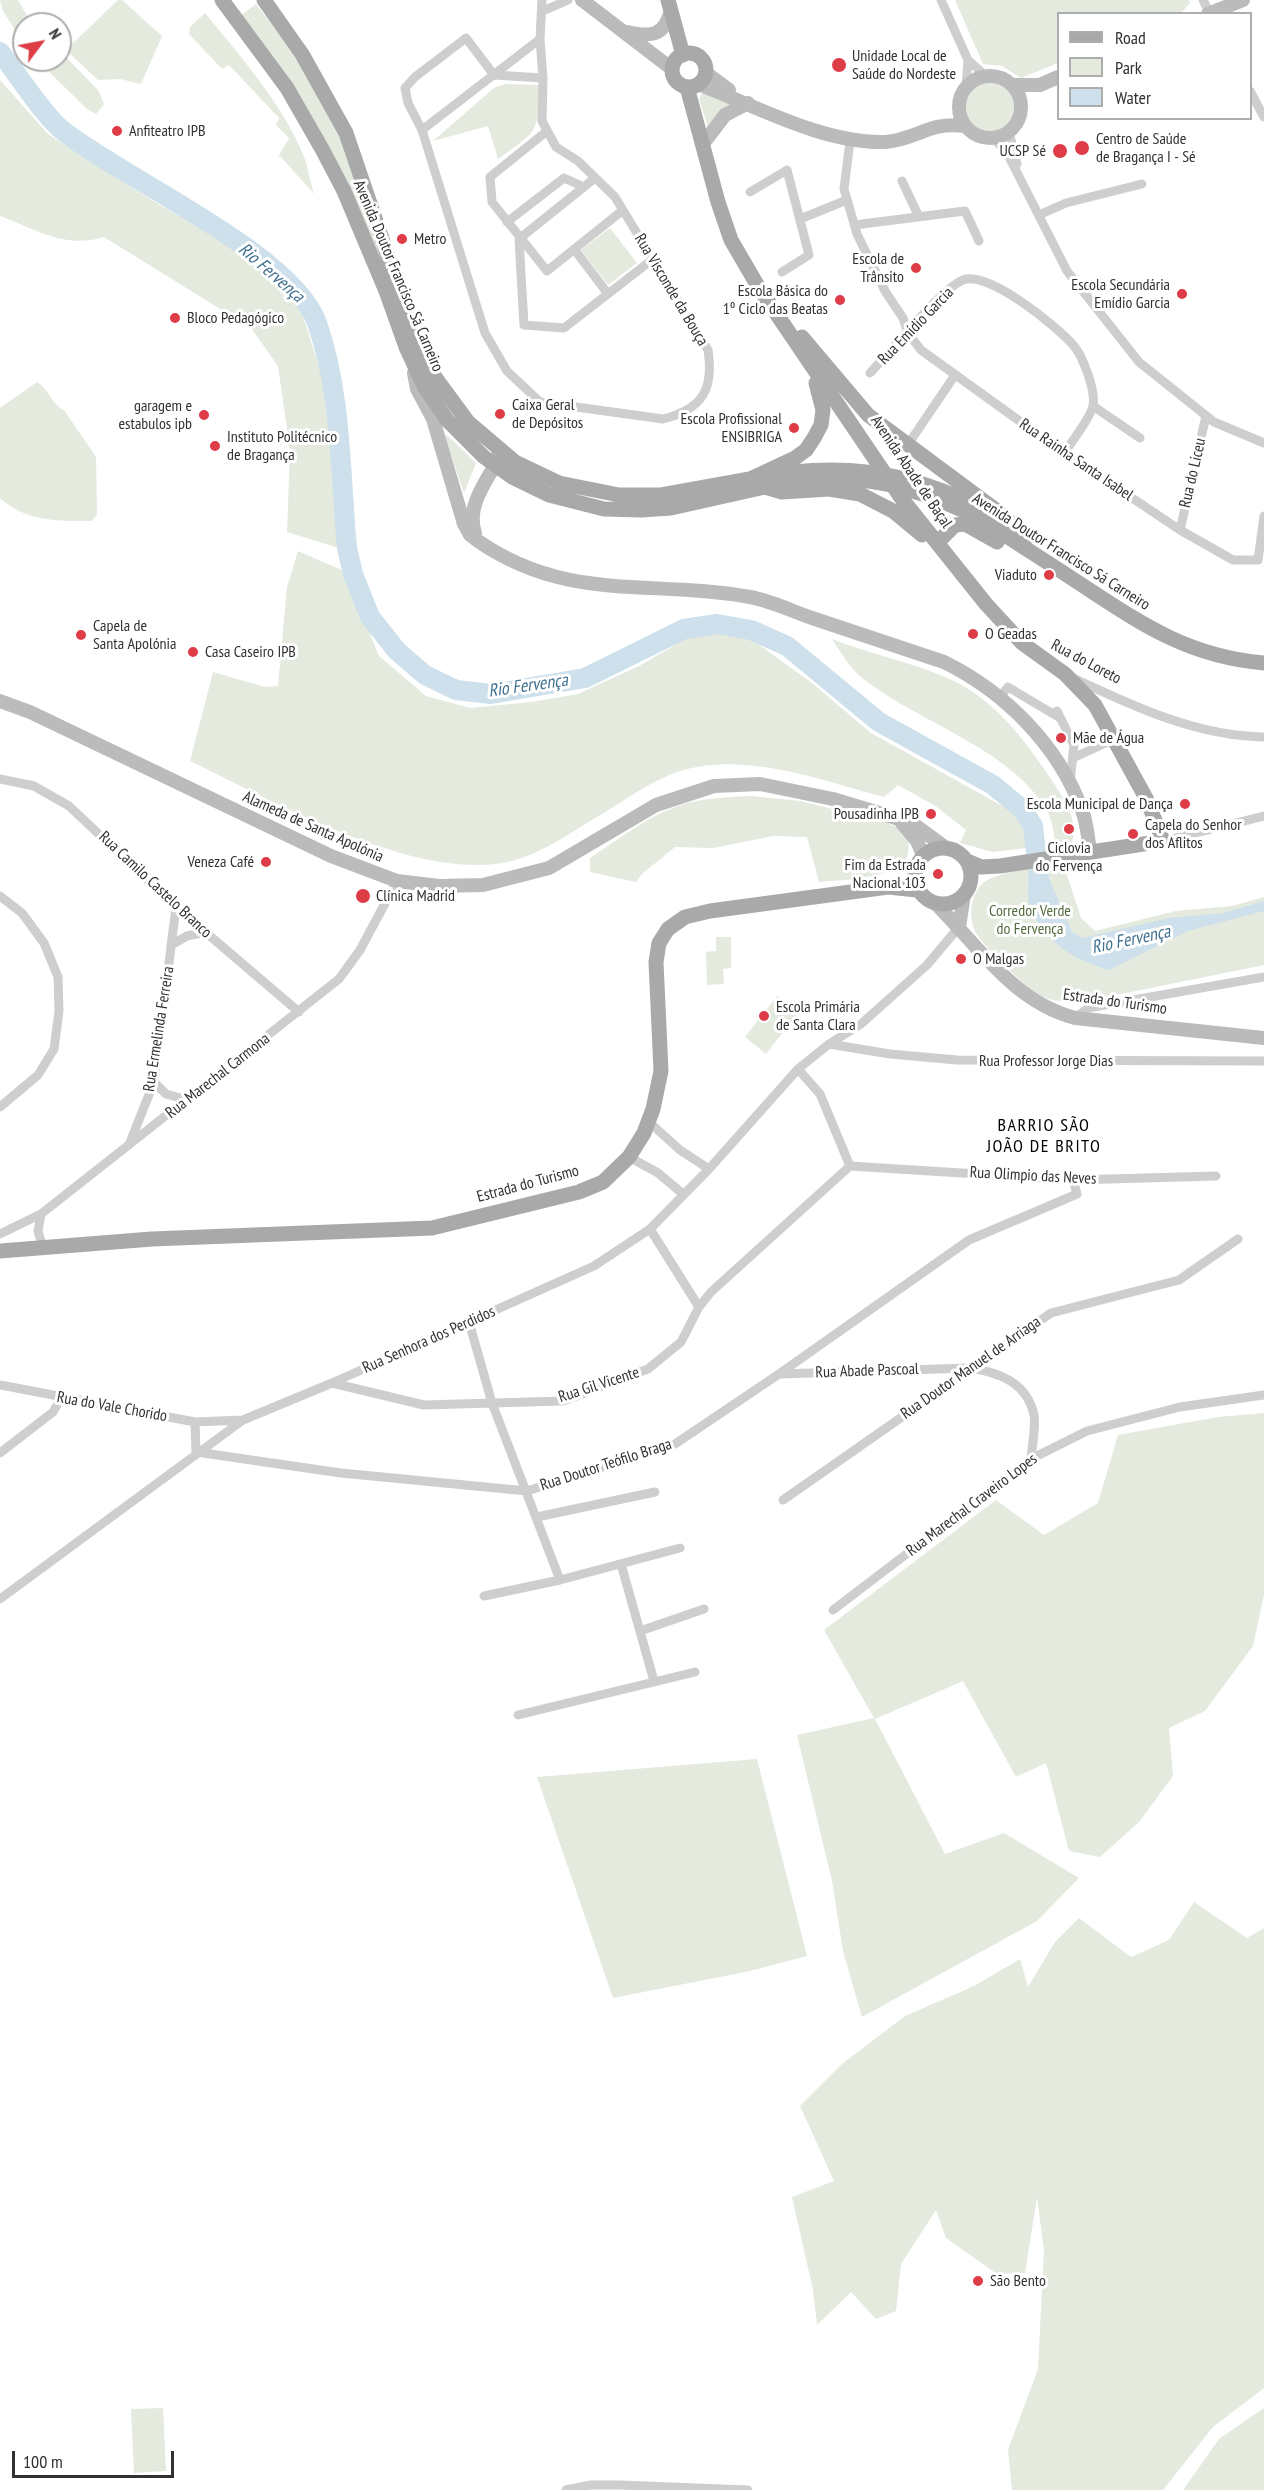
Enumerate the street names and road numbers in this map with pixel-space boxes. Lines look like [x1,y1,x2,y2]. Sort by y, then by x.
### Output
street label: Avenida Doutor Francisco Sá Carneiro [349,177,447,375]
street label: Rua Visconde da Bouça [630,231,712,349]
street label: Rua Emídio Garcia [874,283,958,369]
street label: Avenida Abade de Baçal [866,412,956,532]
street label: Rua Rainha Santa Isabel [1015,415,1137,505]
street label: Rua do Liceu [1176,436,1210,510]
street label: Avenida Doutor Francisco Sá Carneiro [969,489,1153,615]
street label: Rua do Loreto [1048,636,1124,688]
street label: Alameda de Santa Apolónia [240,787,386,867]
street label: Rua Camilo Castelo Branco [95,828,215,942]
street label: Rua Ermelinda Ferreira [140,965,178,1093]
street label: Estrada do Turismo [1062,985,1168,1019]
street label: Rua Marechal Carmona [162,1029,274,1123]
street label: Rua Professor Jorge Dias [979,1051,1113,1071]
street label: Estrada do Turismo [475,1161,581,1207]
street label: Rua Olimpio das Neves [969,1163,1097,1189]
street label: Rua Senhora dos Perdidos [360,1302,498,1378]
street label: Rua Doutor Manuel de Arriaga [897,1312,1045,1424]
street label: Rua Abade Pascoal [815,1360,919,1382]
street label: Rua Gil Vicente [556,1363,642,1407]
street label: Rua do Vale Chorido [55,1388,169,1426]
street label: Rua Doutor Teófilo Braga [538,1435,674,1495]
street label: Rua Marechal Craveiro Lopes [903,1450,1041,1560]

